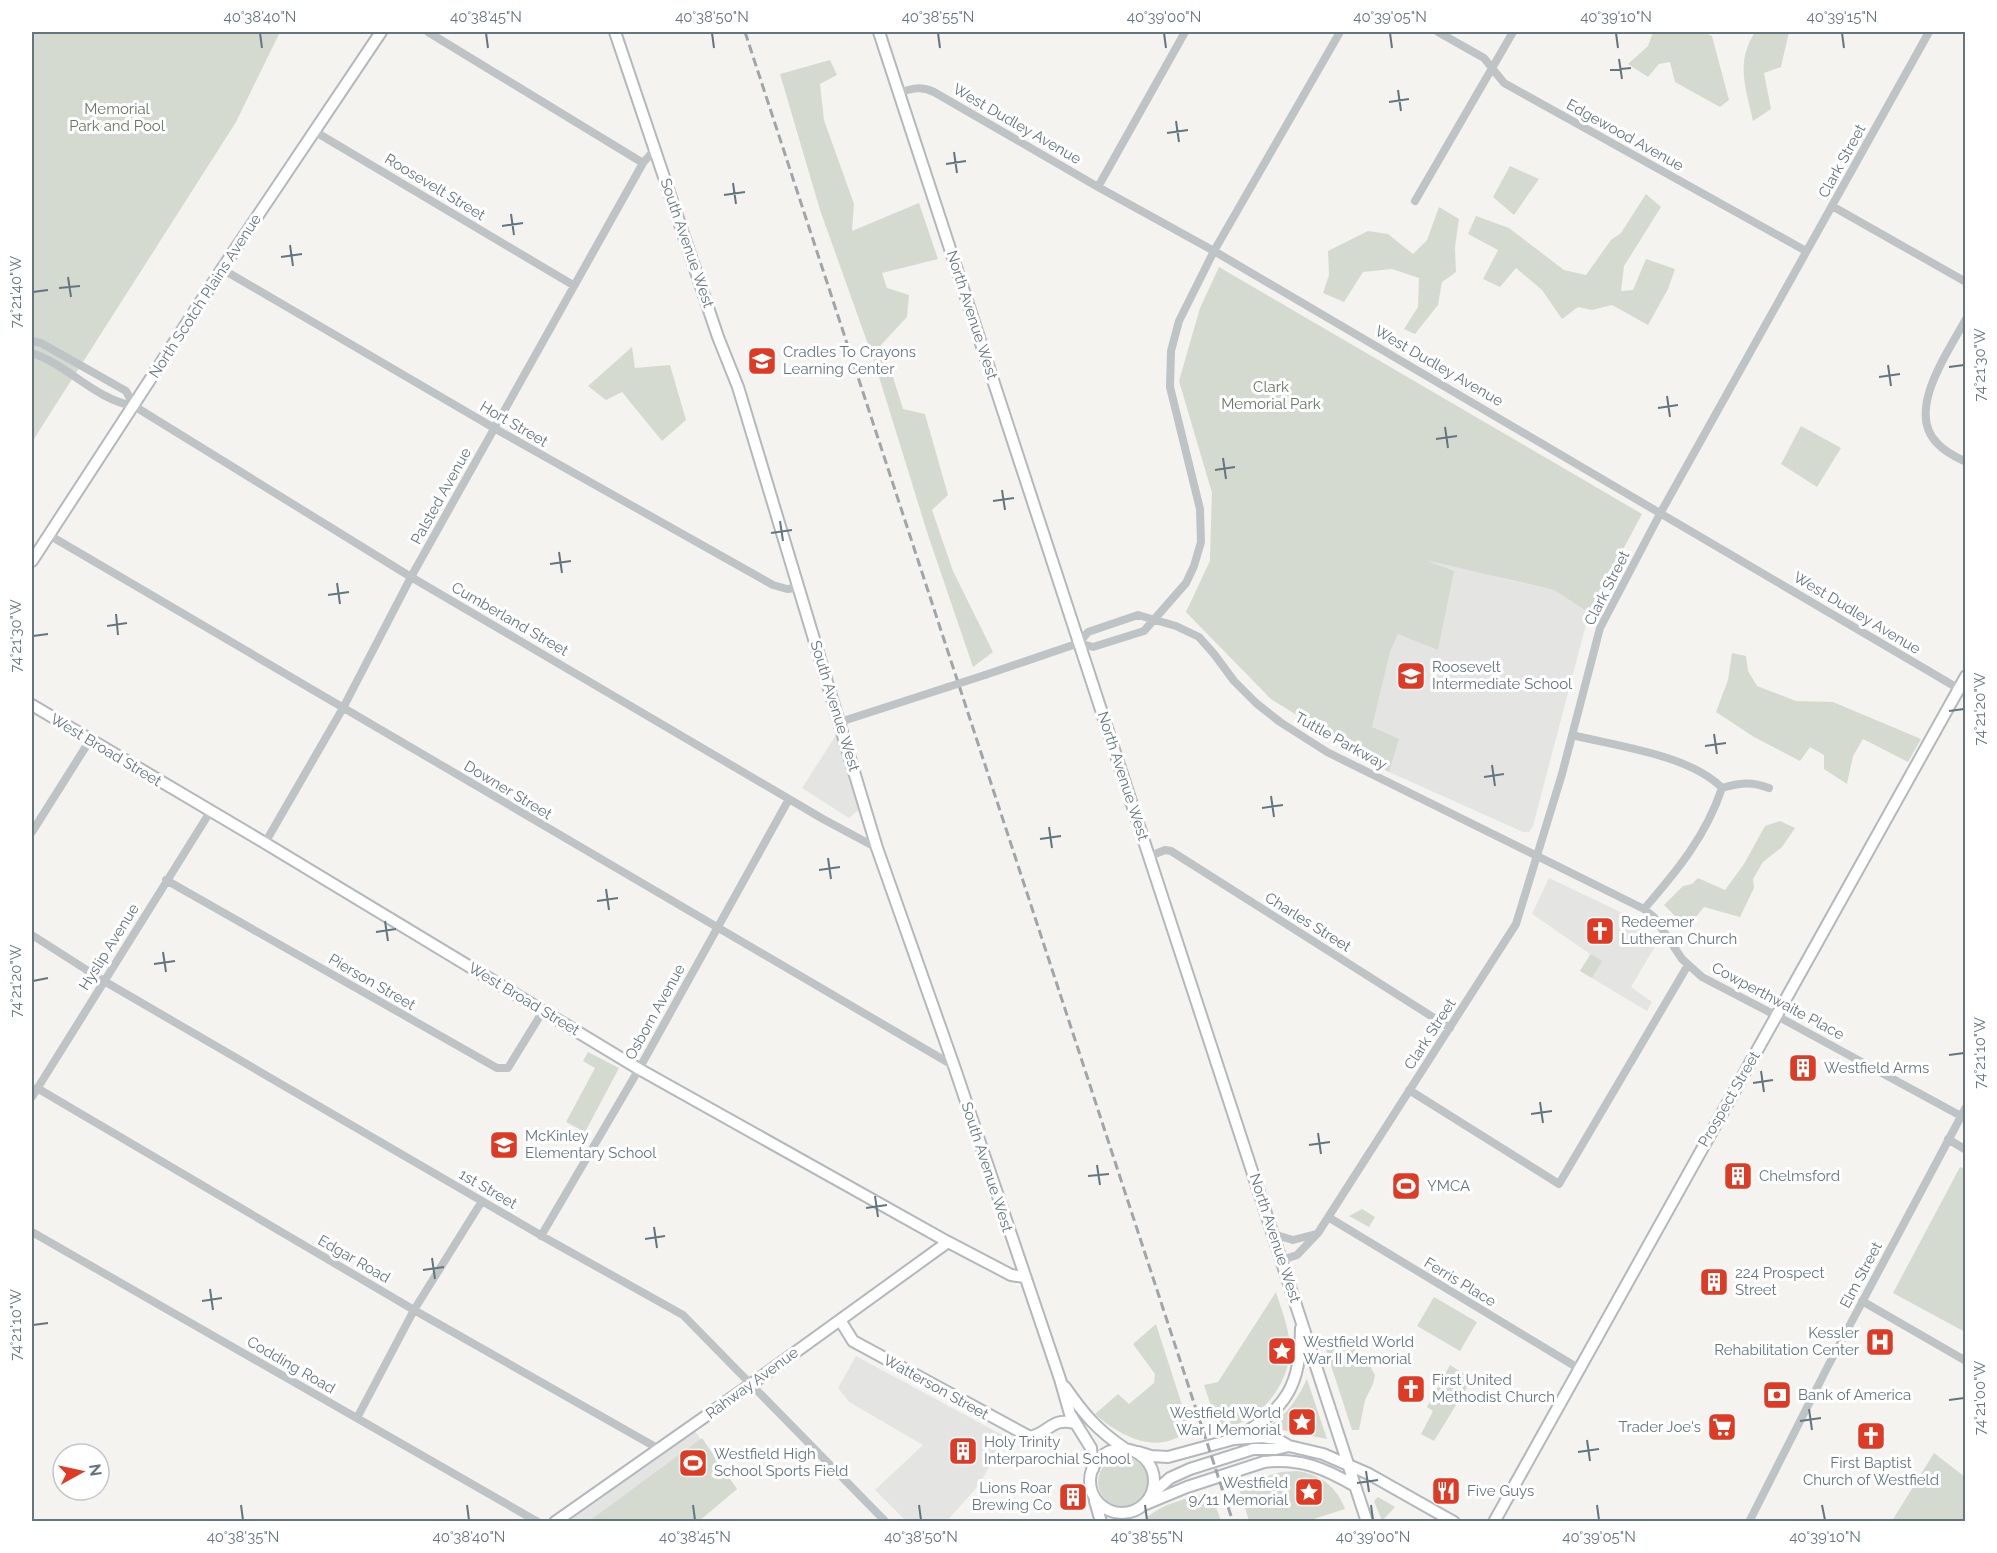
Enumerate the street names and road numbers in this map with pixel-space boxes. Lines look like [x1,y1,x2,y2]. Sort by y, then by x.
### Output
street label: West Dudley Avenue [950,80,1084,168]
street label: Edgewood Avenue [1563,95,1687,175]
street label: Clark Street [1814,121,1870,201]
street label: Roosevelt Street [381,150,489,224]
street label: South Avenue West [656,176,718,310]
street label: North Scotch Plains Avenue [145,210,265,381]
street label: North Avenue West [943,248,1001,382]
street label: West Dudley Avenue [1372,322,1506,410]
street label: Hort Street [477,397,551,451]
street label: Palsted Avenue [407,444,475,547]
street label: Clark Street [1581,548,1633,628]
street label: West Dudley Avenue [1790,568,1924,658]
street label: Cumberland Street [448,578,572,660]
street label: South Avenue West [807,638,863,774]
street label: Tuttle Parkway [1292,708,1390,774]
street label: North Avenue West [1094,709,1152,843]
street label: West Broad Street [47,710,165,790]
street label: Downer Street [461,757,555,823]
street label: Charles Street [1262,888,1354,956]
street label: Hyslip Avenue [75,900,143,994]
street label: Pierson Street [325,950,419,1014]
street label: Cowperthwaite Place [1709,958,1848,1044]
street label: West Broad Street [465,959,583,1039]
street label: Osborn Avenue [621,961,689,1063]
street label: Clark Street [1400,995,1460,1073]
street label: Prospect Street [1694,1048,1764,1150]
street label: South Avenue West [957,1100,1017,1234]
street label: 1st Street [456,1165,520,1213]
street label: North Avenue West [1246,1171,1304,1305]
street label: Edgar Road [315,1231,393,1287]
street label: Elm Street [1836,1239,1886,1311]
street label: Ferris Place [1421,1254,1499,1311]
street label: Codding Road [244,1332,338,1398]
street label: Rahway Avenue [702,1343,802,1423]
street label: Watterson Street [880,1351,992,1423]

